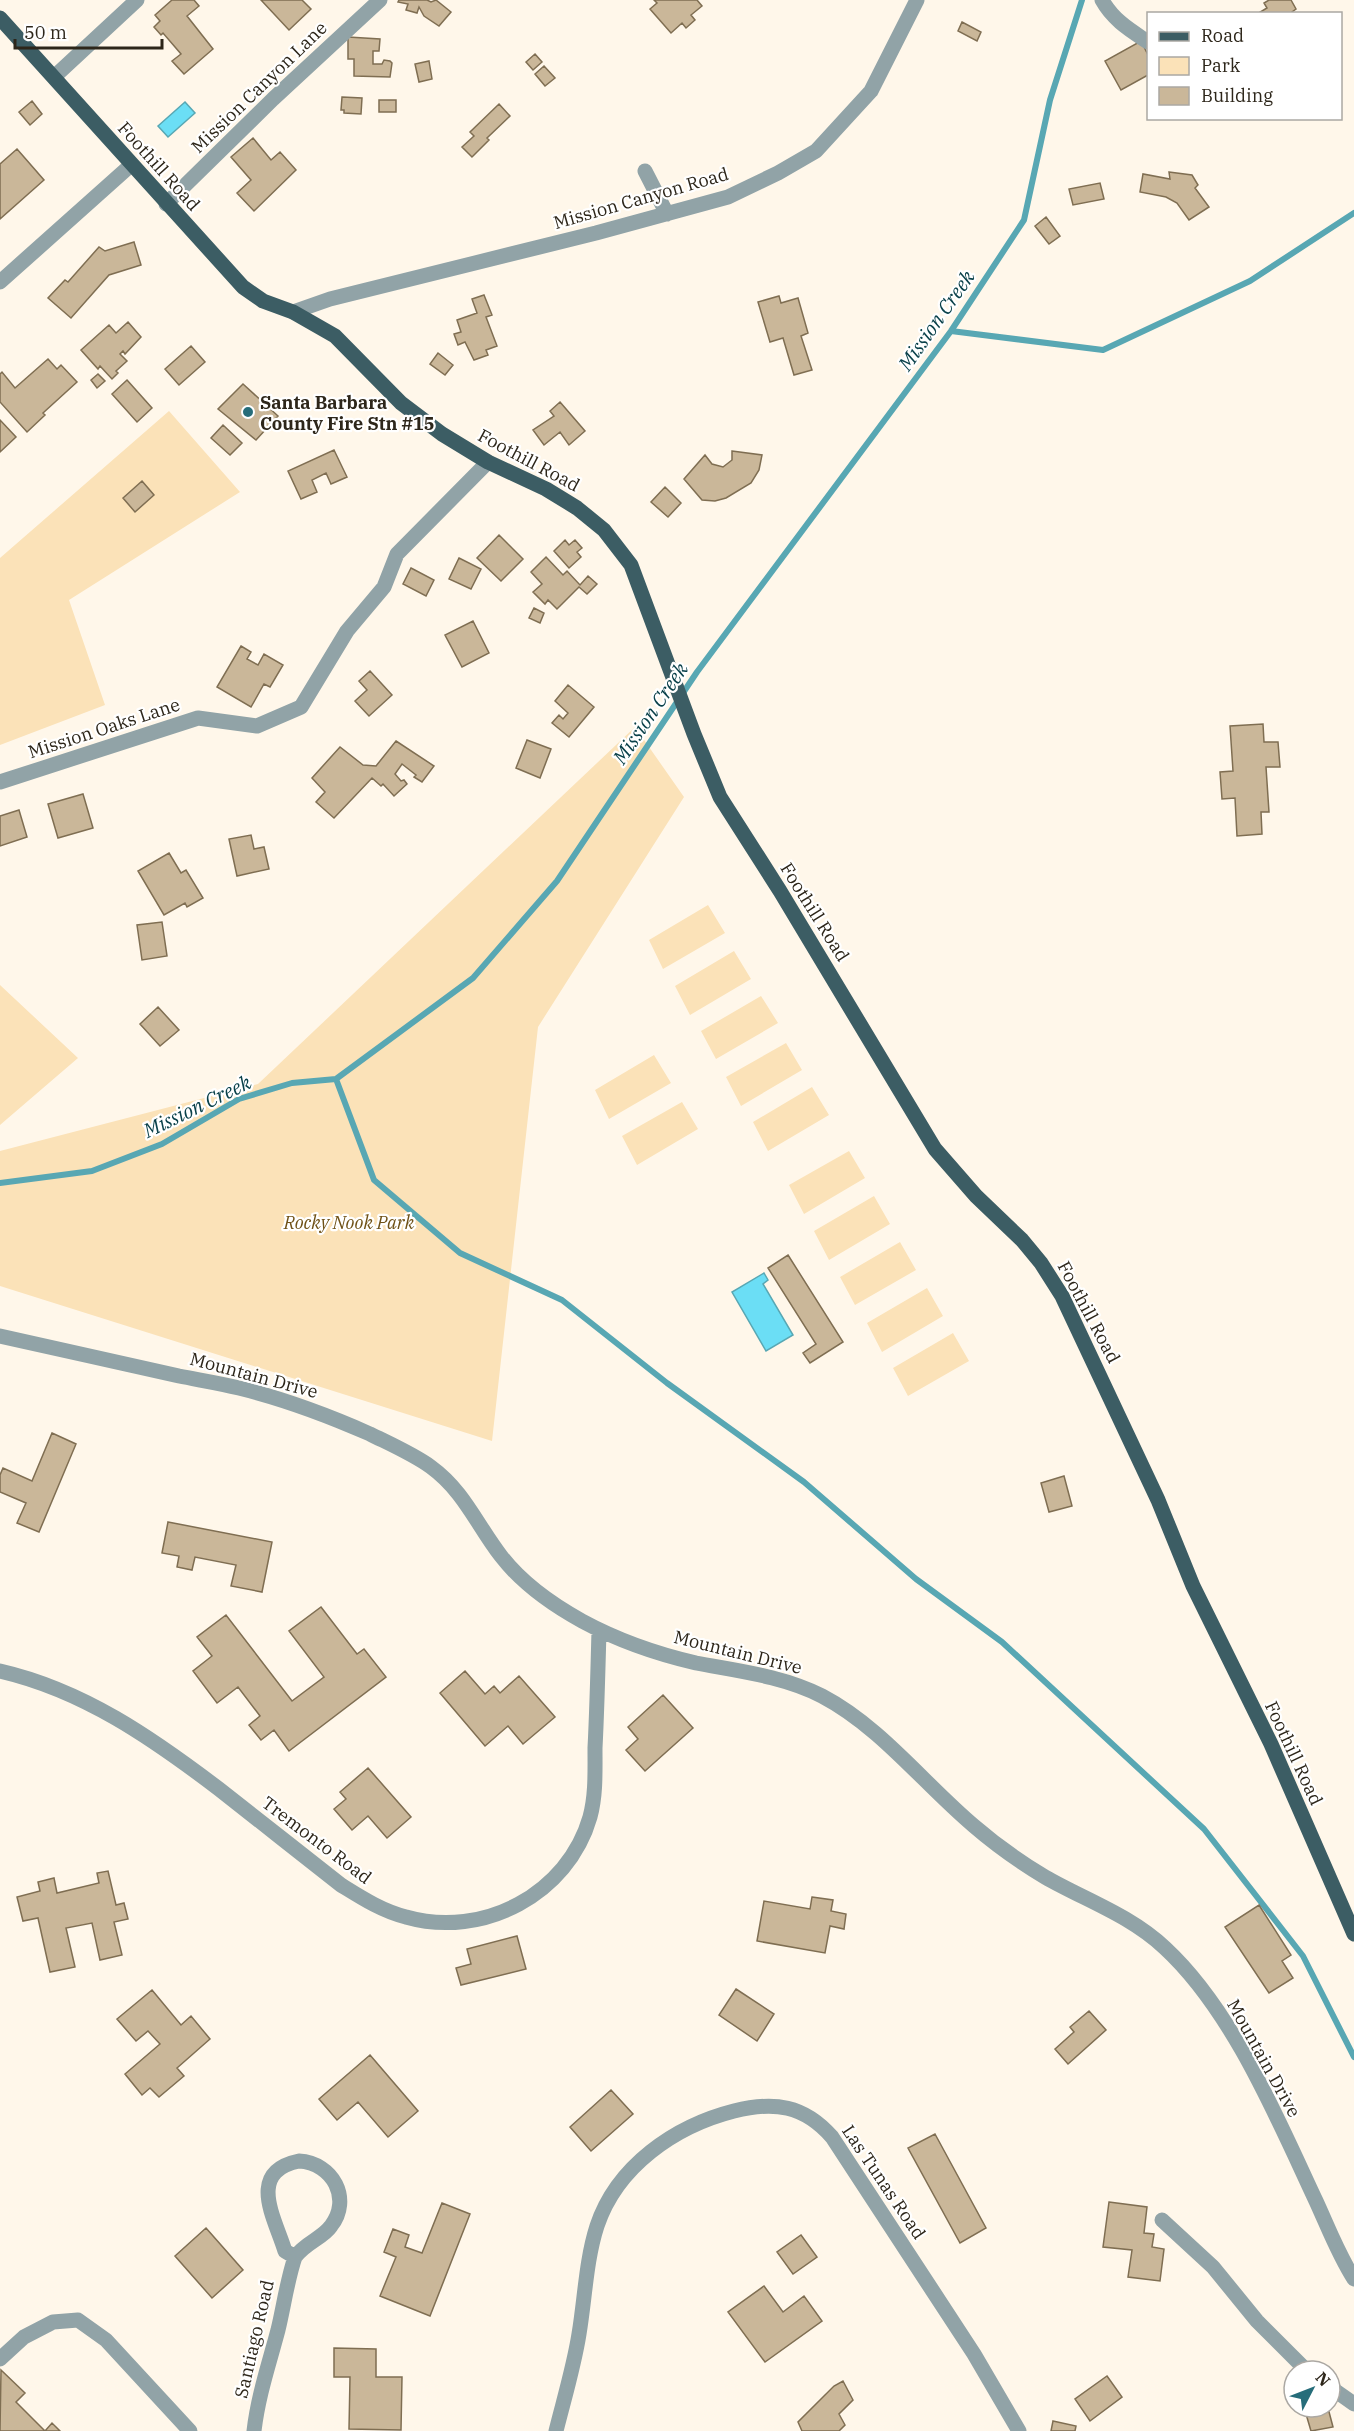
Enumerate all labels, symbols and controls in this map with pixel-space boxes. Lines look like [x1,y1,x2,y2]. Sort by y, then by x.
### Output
scale bar [15,12,162,50]
legend [1147,12,1342,120]
street label: Mission Canyon Lane [186,16,332,158]
text: 50 m [24,21,67,44]
text: Road [1201,24,1244,47]
text: Park [1201,54,1241,77]
text: Building [1201,84,1273,107]
street label: Foothill Road [113,117,205,215]
street label: Mission Canyon Road [551,162,731,234]
water label: Mission Creek [891,264,981,376]
place label: Santa Barbara County Fire Stn #15 [260,391,435,435]
marker: Santa Barbara County Fire Stn #15 [241,405,255,419]
street label: Foothill Road [474,424,584,497]
water label: Mission Creek [606,657,694,770]
street label: Mission Oaks Lane [25,693,183,763]
street label: Foothill Road [776,858,855,966]
water label: Mission Creek [138,1068,256,1144]
park label: Rocky Nook Park [283,1211,415,1234]
street label: Foothill Road [1053,1257,1126,1367]
street label: Mountain Drive [188,1347,320,1403]
street label: Mountain Drive [671,1625,805,1679]
street label: Foothill Road [1260,1697,1328,1809]
street label: Tremonto Road [258,1791,376,1889]
street label: Mountain Drive [1222,1995,1306,2121]
street label: Las Tunas Road [837,2120,931,2244]
street label: Santiago Road [229,2278,279,2400]
north arrow [1282,2359,1342,2419]
text: N [1311,2368,1335,2390]

